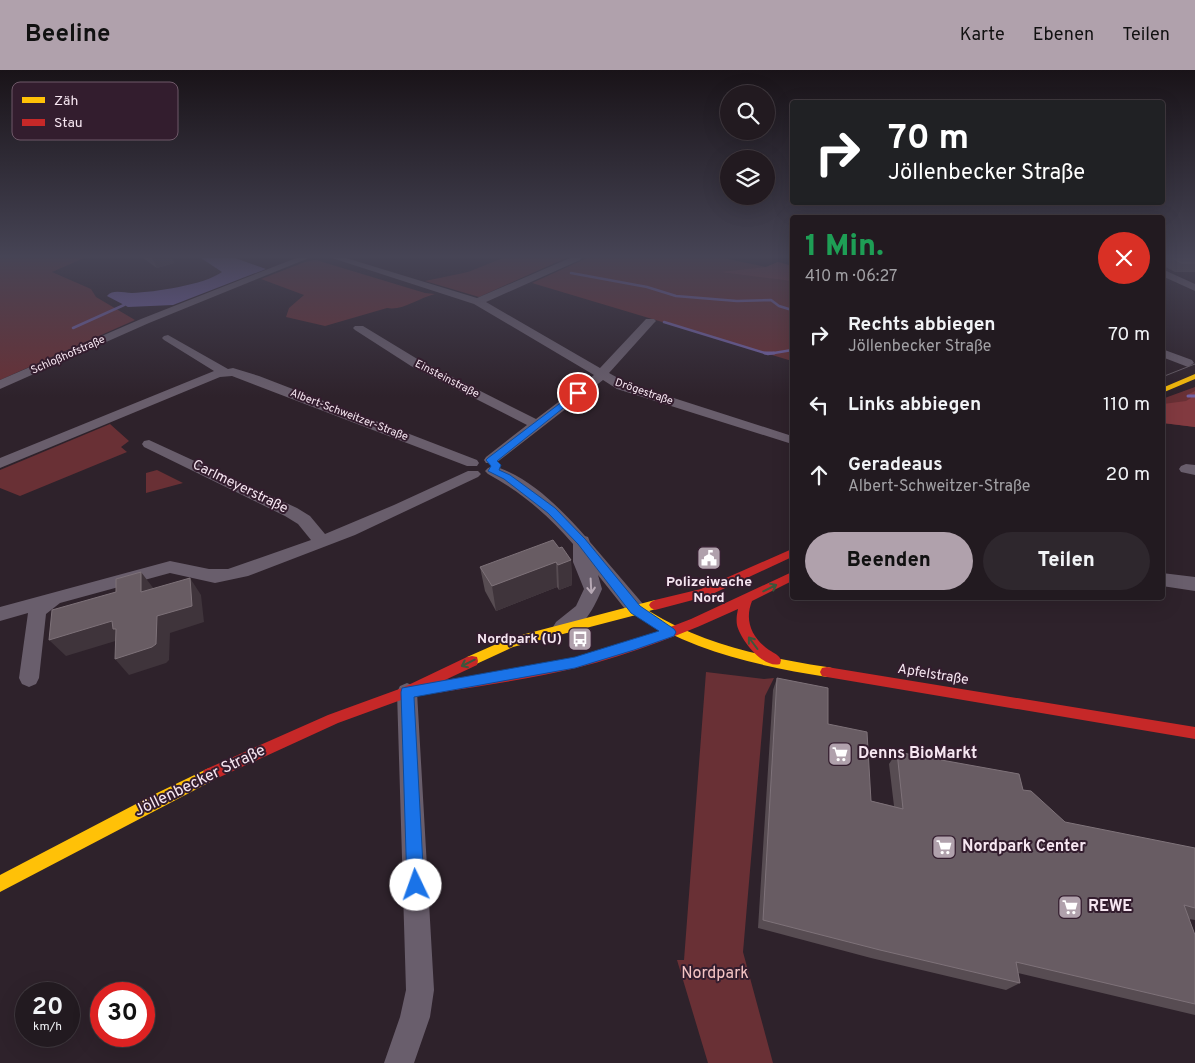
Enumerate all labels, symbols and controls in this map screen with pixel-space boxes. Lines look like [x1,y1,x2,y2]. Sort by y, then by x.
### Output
text: Beeline [25,20,110,50]
text: Karte [960,24,1005,47]
text: Ebenen [1033,24,1094,47]
text: Teilen [1122,24,1170,47]
legend [12,82,178,140]
map controls [720,85,775,205]
button: search [720,85,775,140]
text: Zäh [54,93,78,110]
text: Stau [54,115,83,132]
text: 70 m [888,117,969,161]
icon: right [805,120,870,185]
button: layers [720,150,775,205]
text: Jöllenbecker Straße [888,160,1085,187]
text: 1 Min. [805,229,884,266]
button: close [1098,232,1150,284]
text: 410 m · 06:27 [805,267,897,287]
text: Rechts abbiegen [848,313,996,337]
icon: right [805,321,833,349]
text: 70 m [1108,323,1150,347]
street label: Schloßhofstraße [29,332,107,378]
text: Jöllenbecker Straße [848,337,991,357]
street label: Einsteinstraße [413,357,482,401]
pin [557,372,599,414]
street label: Drögestraße [613,376,675,409]
icon: arrive [564,379,592,407]
street label: Albert-Schweitzer-Straße [288,386,410,444]
icon: left [805,391,833,419]
text: Links abbiegen [848,393,981,417]
text: 110 m [1103,393,1150,417]
text: Geradeaus [848,453,943,477]
street label: Carlmeyerstraße [189,457,291,517]
icon: ahead [805,461,833,489]
text: 20 m [1106,463,1150,487]
text: Albert-Schweitzer-Straße [848,477,1030,497]
button: Beenden [805,532,973,590]
button: Teilen [983,532,1150,590]
public building icon: Polizeiwache Nord [696,545,722,571]
place label: Polizeiwache Nord [666,574,752,607]
one-way arrow [587,578,596,594]
one-way arrow [763,582,778,592]
bus stop icon: Nordpark (U) [567,626,593,652]
place label: Nordpark (U) [477,631,562,648]
one-way arrow [748,636,758,650]
one-way arrow [461,658,476,668]
street label: Apfelstraße [896,661,970,689]
street label: Jöllenbecker Straße [131,741,269,821]
supermarket icon: Denns BioMarkt [827,741,853,767]
place label: Denns BioMarkt [858,744,977,764]
supermarket icon: Nordpark Center [931,834,957,860]
place label: Nordpark Center [962,837,1086,857]
position arrow [389,858,441,910]
supermarket icon: REWE [1057,894,1083,920]
place label: REWE [1088,897,1132,917]
park label: Nordpark [681,964,749,984]
speed limit sign: 30 [90,982,155,1047]
text: 20 [32,992,63,1024]
text: km/h [33,1019,62,1035]

